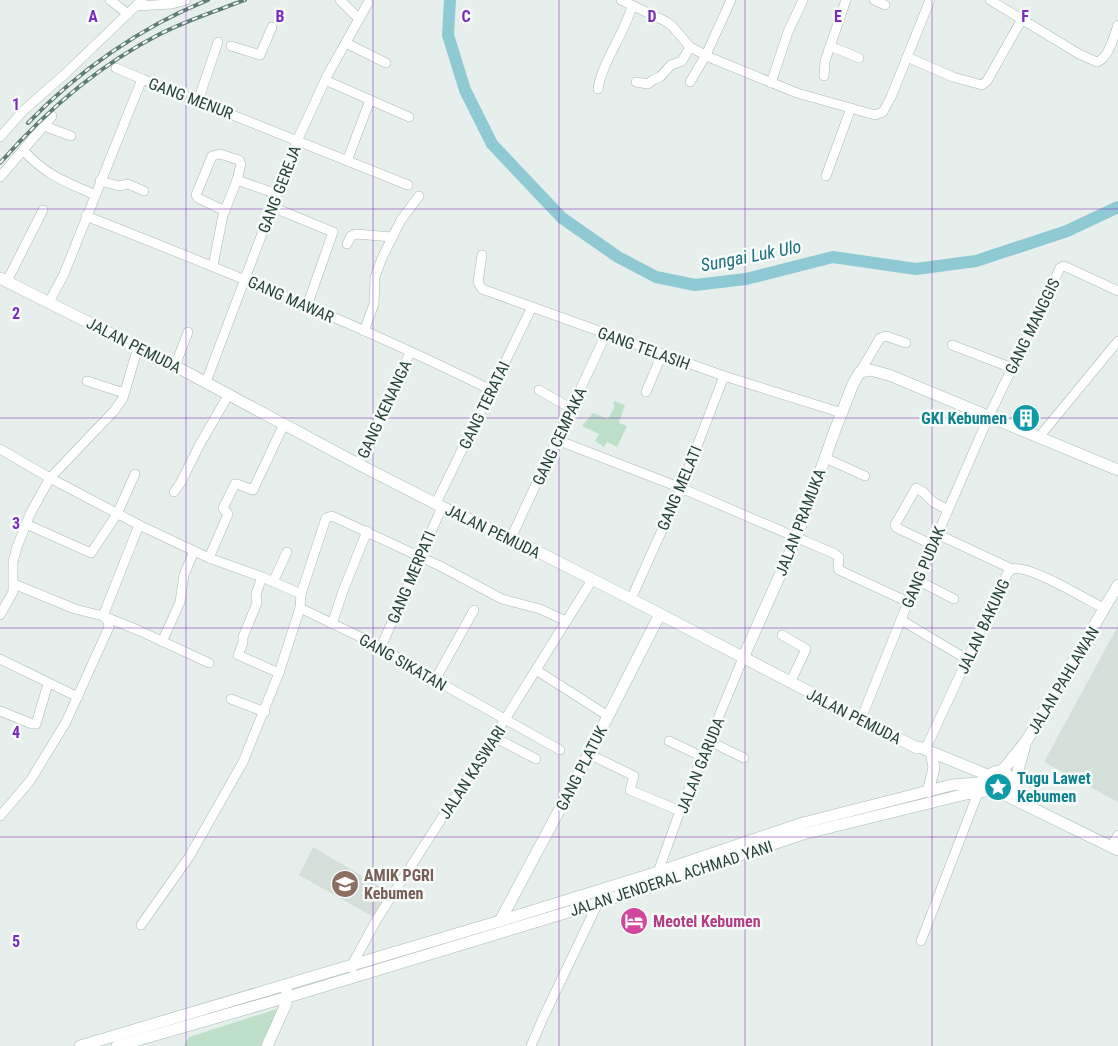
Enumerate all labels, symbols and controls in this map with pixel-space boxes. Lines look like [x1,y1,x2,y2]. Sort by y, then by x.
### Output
text: A [88,7,98,26]
text: B [276,7,285,26]
text: C [461,7,471,26]
text: D [647,7,657,26]
text: E [834,7,842,26]
text: F [1021,7,1029,26]
street label: GANG MENUR [146,74,236,123]
text: 1 [12,95,20,114]
street label: GANG GEREJA [254,143,305,236]
water label: Sungai Luk Ulo [699,235,803,276]
street label: GANG MAWAR [245,272,337,327]
street label: GANG MANGGIS [1001,275,1064,377]
text: 2 [12,304,20,323]
street label: JALAN PEMUDA [83,313,184,377]
street label: GANG TELASIH [595,323,693,374]
street label: GANG KENANGA [353,357,416,461]
street label: GANG TERATAI [455,358,514,452]
street label: GANG CEMPAKA [528,384,590,488]
building icon: GKI Kebumen [1011,403,1041,433]
place label: GKI Kebumen [921,409,1007,428]
street label: GANG MELATI [653,443,706,533]
street label: JALAN PRAMUKA [771,466,830,578]
street label: JALAN PEMUDA [442,500,543,563]
text: 3 [12,514,20,533]
street label: GANG PUDAK [898,523,949,611]
street label: GANG MERPATI [383,528,439,626]
street label: JALAN BAKUNG [953,576,1014,677]
street label: JALAN PAHLAWAN [1024,623,1103,737]
street label: GANG SIKATAN [356,630,450,695]
street label: JALAN PEMUDA [803,684,904,748]
street label: JALAN GARUDA [673,714,728,816]
street label: JALAN KASWARI [435,722,510,822]
street label: GANG PLATUK [552,722,611,814]
text: 4 [12,723,20,742]
place label: Tugu Lawet Kebumen [1017,769,1091,806]
place icon: Tugu Lawet Kebumen [983,772,1013,802]
street label: JALAN JENDERAL ACHMAD YANI [567,837,775,920]
place label: AMIK PGRI Kebumen [364,866,434,903]
school or university icon: AMIK PGRI Kebumen [330,869,360,899]
hotel icon: Meotel Kebumen [619,906,649,936]
place label: Meotel Kebumen [653,912,761,931]
text: 5 [12,932,20,951]

